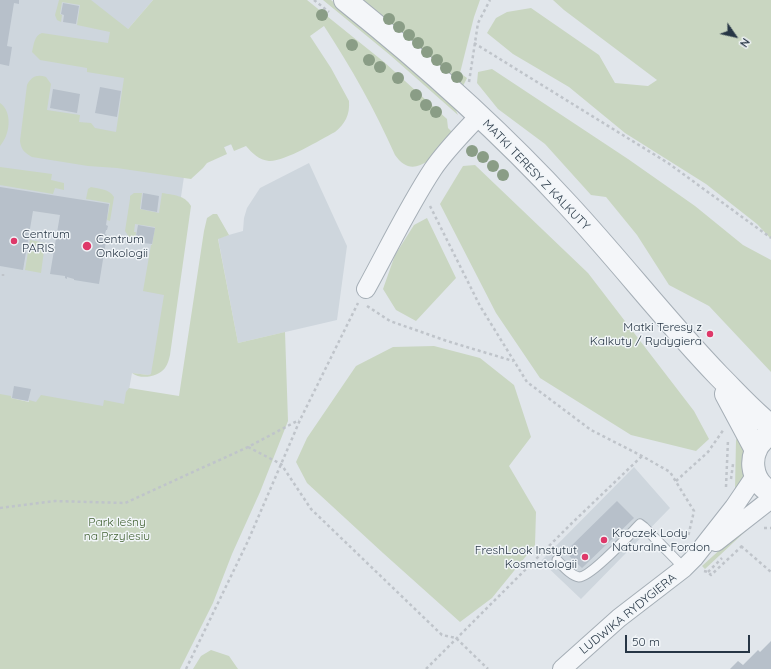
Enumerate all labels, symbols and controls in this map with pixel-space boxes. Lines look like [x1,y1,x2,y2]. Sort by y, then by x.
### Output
north arrow [715,16,755,56]
text: N [737,35,753,50]
street label: MATKI TERESY Z KALKUTY [479,117,593,233]
place label: Centrum PARIS [22,227,70,255]
place label: Centrum Onkologii [96,232,148,260]
marker: Centrum PARIS [9,236,19,246]
marker: Centrum Onkologii [81,240,93,252]
place label: Matki Teresy z Kalkuty / Rydygiera [590,320,702,348]
marker: Matki Teresy z Kalkuty / Rydygiera [705,329,715,339]
park label: Park leśny na Przylesiu [84,515,150,543]
place label: Kroczek Lody Naturalne Fordon [612,526,710,554]
marker: Kroczek Lody Naturalne Fordon [599,535,609,545]
place label: FreshLook Instytut Kosmetologii [475,543,577,571]
marker: FreshLook Instytut Kosmetologii [580,552,590,562]
street label: LUDWIKA RYDYGIERA [577,571,679,657]
scale bar [627,627,752,653]
text: 50 m [632,634,660,649]

